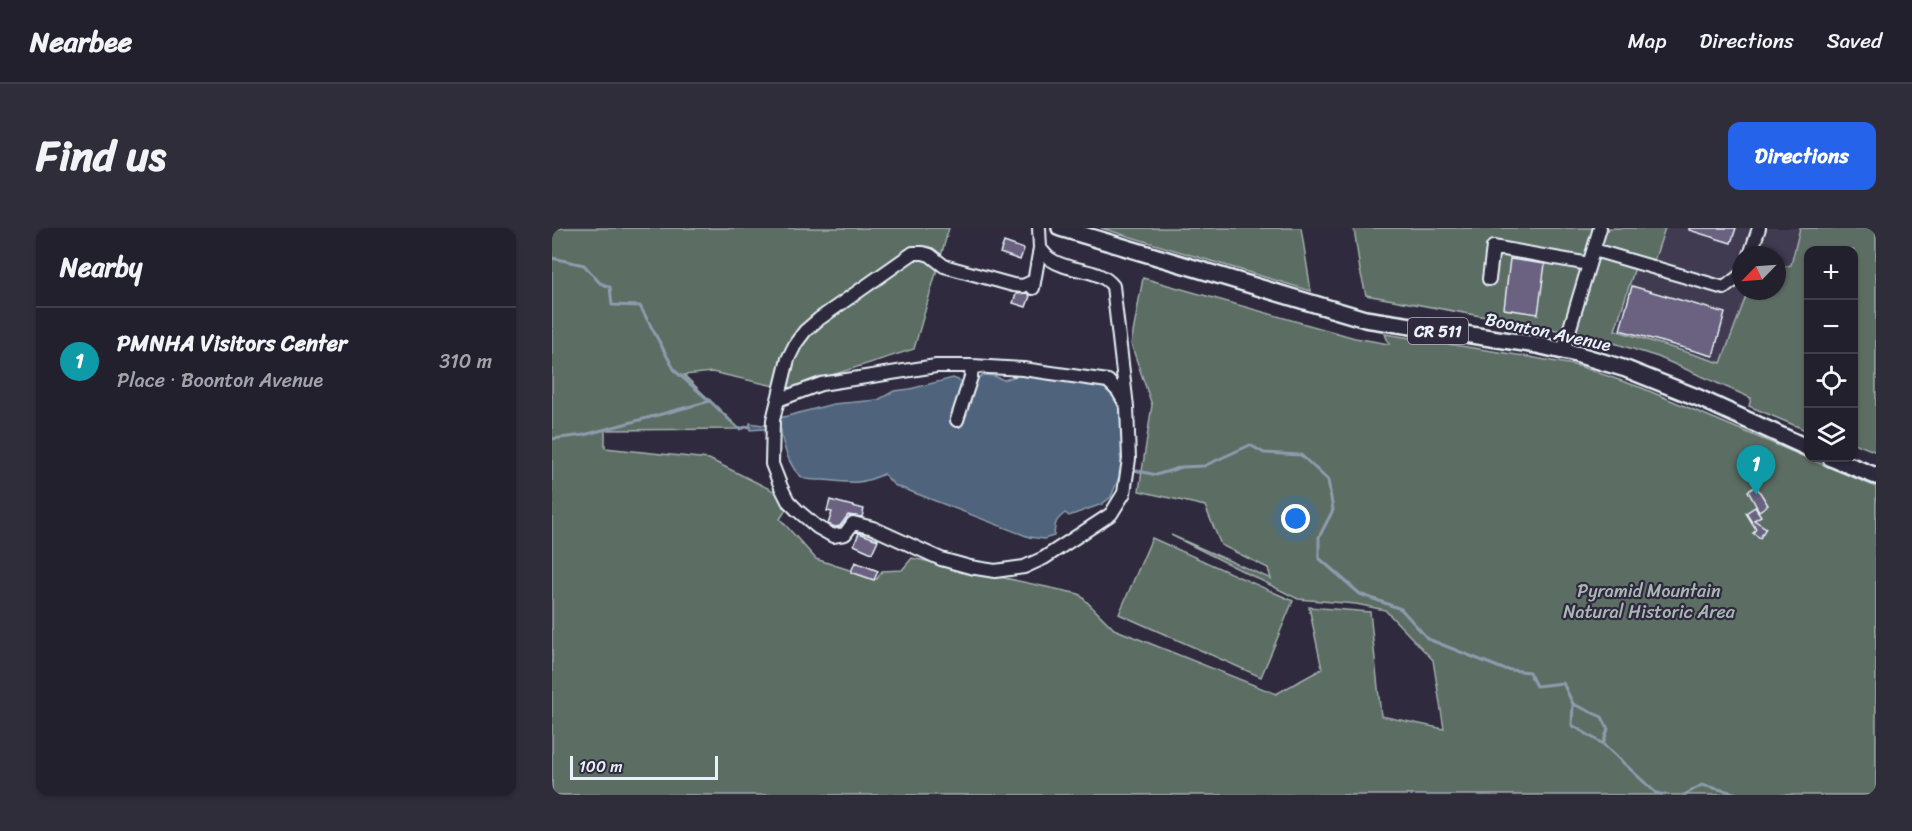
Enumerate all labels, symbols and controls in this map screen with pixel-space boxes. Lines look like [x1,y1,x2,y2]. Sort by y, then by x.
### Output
text: Nearbee [30,17,132,66]
text: Map [1628,22,1666,60]
text: Directions [1699,22,1794,60]
text: Saved [1827,22,1882,60]
text: Find us [36,119,166,193]
button: Directions [1728,122,1876,190]
text: Nearby [60,244,142,290]
north arrow [1732,246,1786,300]
map controls [1804,246,1858,462]
button: + [1804,246,1858,300]
button: − [1804,300,1858,354]
street label: Boonton Avenue [1482,303,1614,361]
road number: CR 511 [1408,318,1468,344]
text: PMNHA Visitors Center [117,324,347,363]
text: 1 [75,344,84,379]
text: 310 m [439,344,492,379]
button: locate [1804,354,1858,408]
text: Place · Boonton Avenue [117,363,323,398]
button: layers [1804,408,1858,462]
pin: 1 [1736,446,1776,495]
your location [1281,504,1310,533]
park label: Pyramid Mountain Natural Historic Area [1563,575,1736,628]
text: 100 m [579,752,623,781]
scale bar [570,753,718,780]

